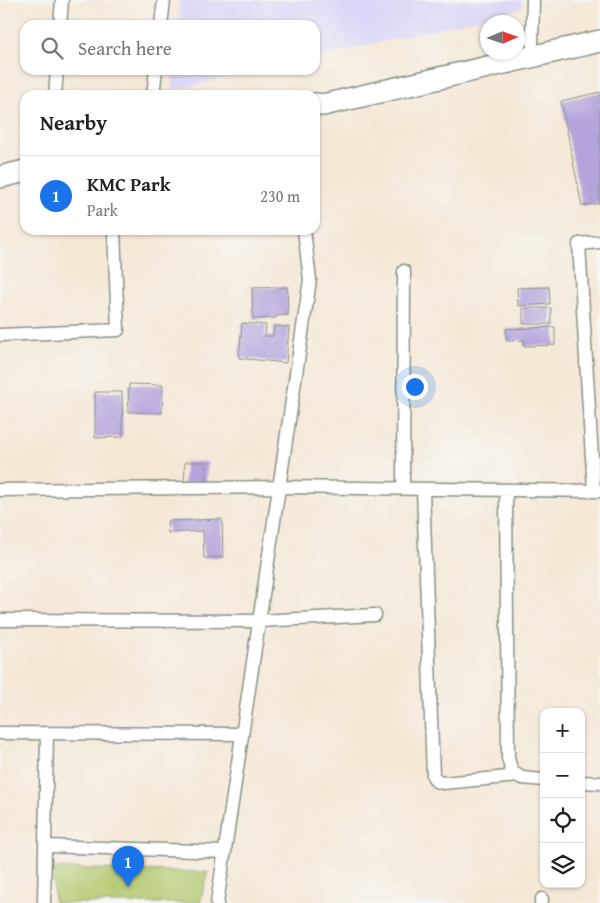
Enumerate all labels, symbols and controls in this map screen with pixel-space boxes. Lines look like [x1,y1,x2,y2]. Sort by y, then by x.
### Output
north arrow [480,15,525,60]
search box [20,20,320,75]
icon: search [38,34,66,62]
text: Search here [78,34,172,62]
text: Nearby [40,107,107,138]
text: KMC Park [87,170,171,198]
text: 1 [52,184,60,208]
text: 230 m [260,184,300,208]
text: Park [87,198,118,222]
your location [402,374,428,400]
map controls [540,708,585,888]
button: + [540,708,585,753]
button: − [540,753,585,798]
button: locate [540,798,585,843]
button: layers [540,843,585,888]
pin: 1 [112,846,144,887]

